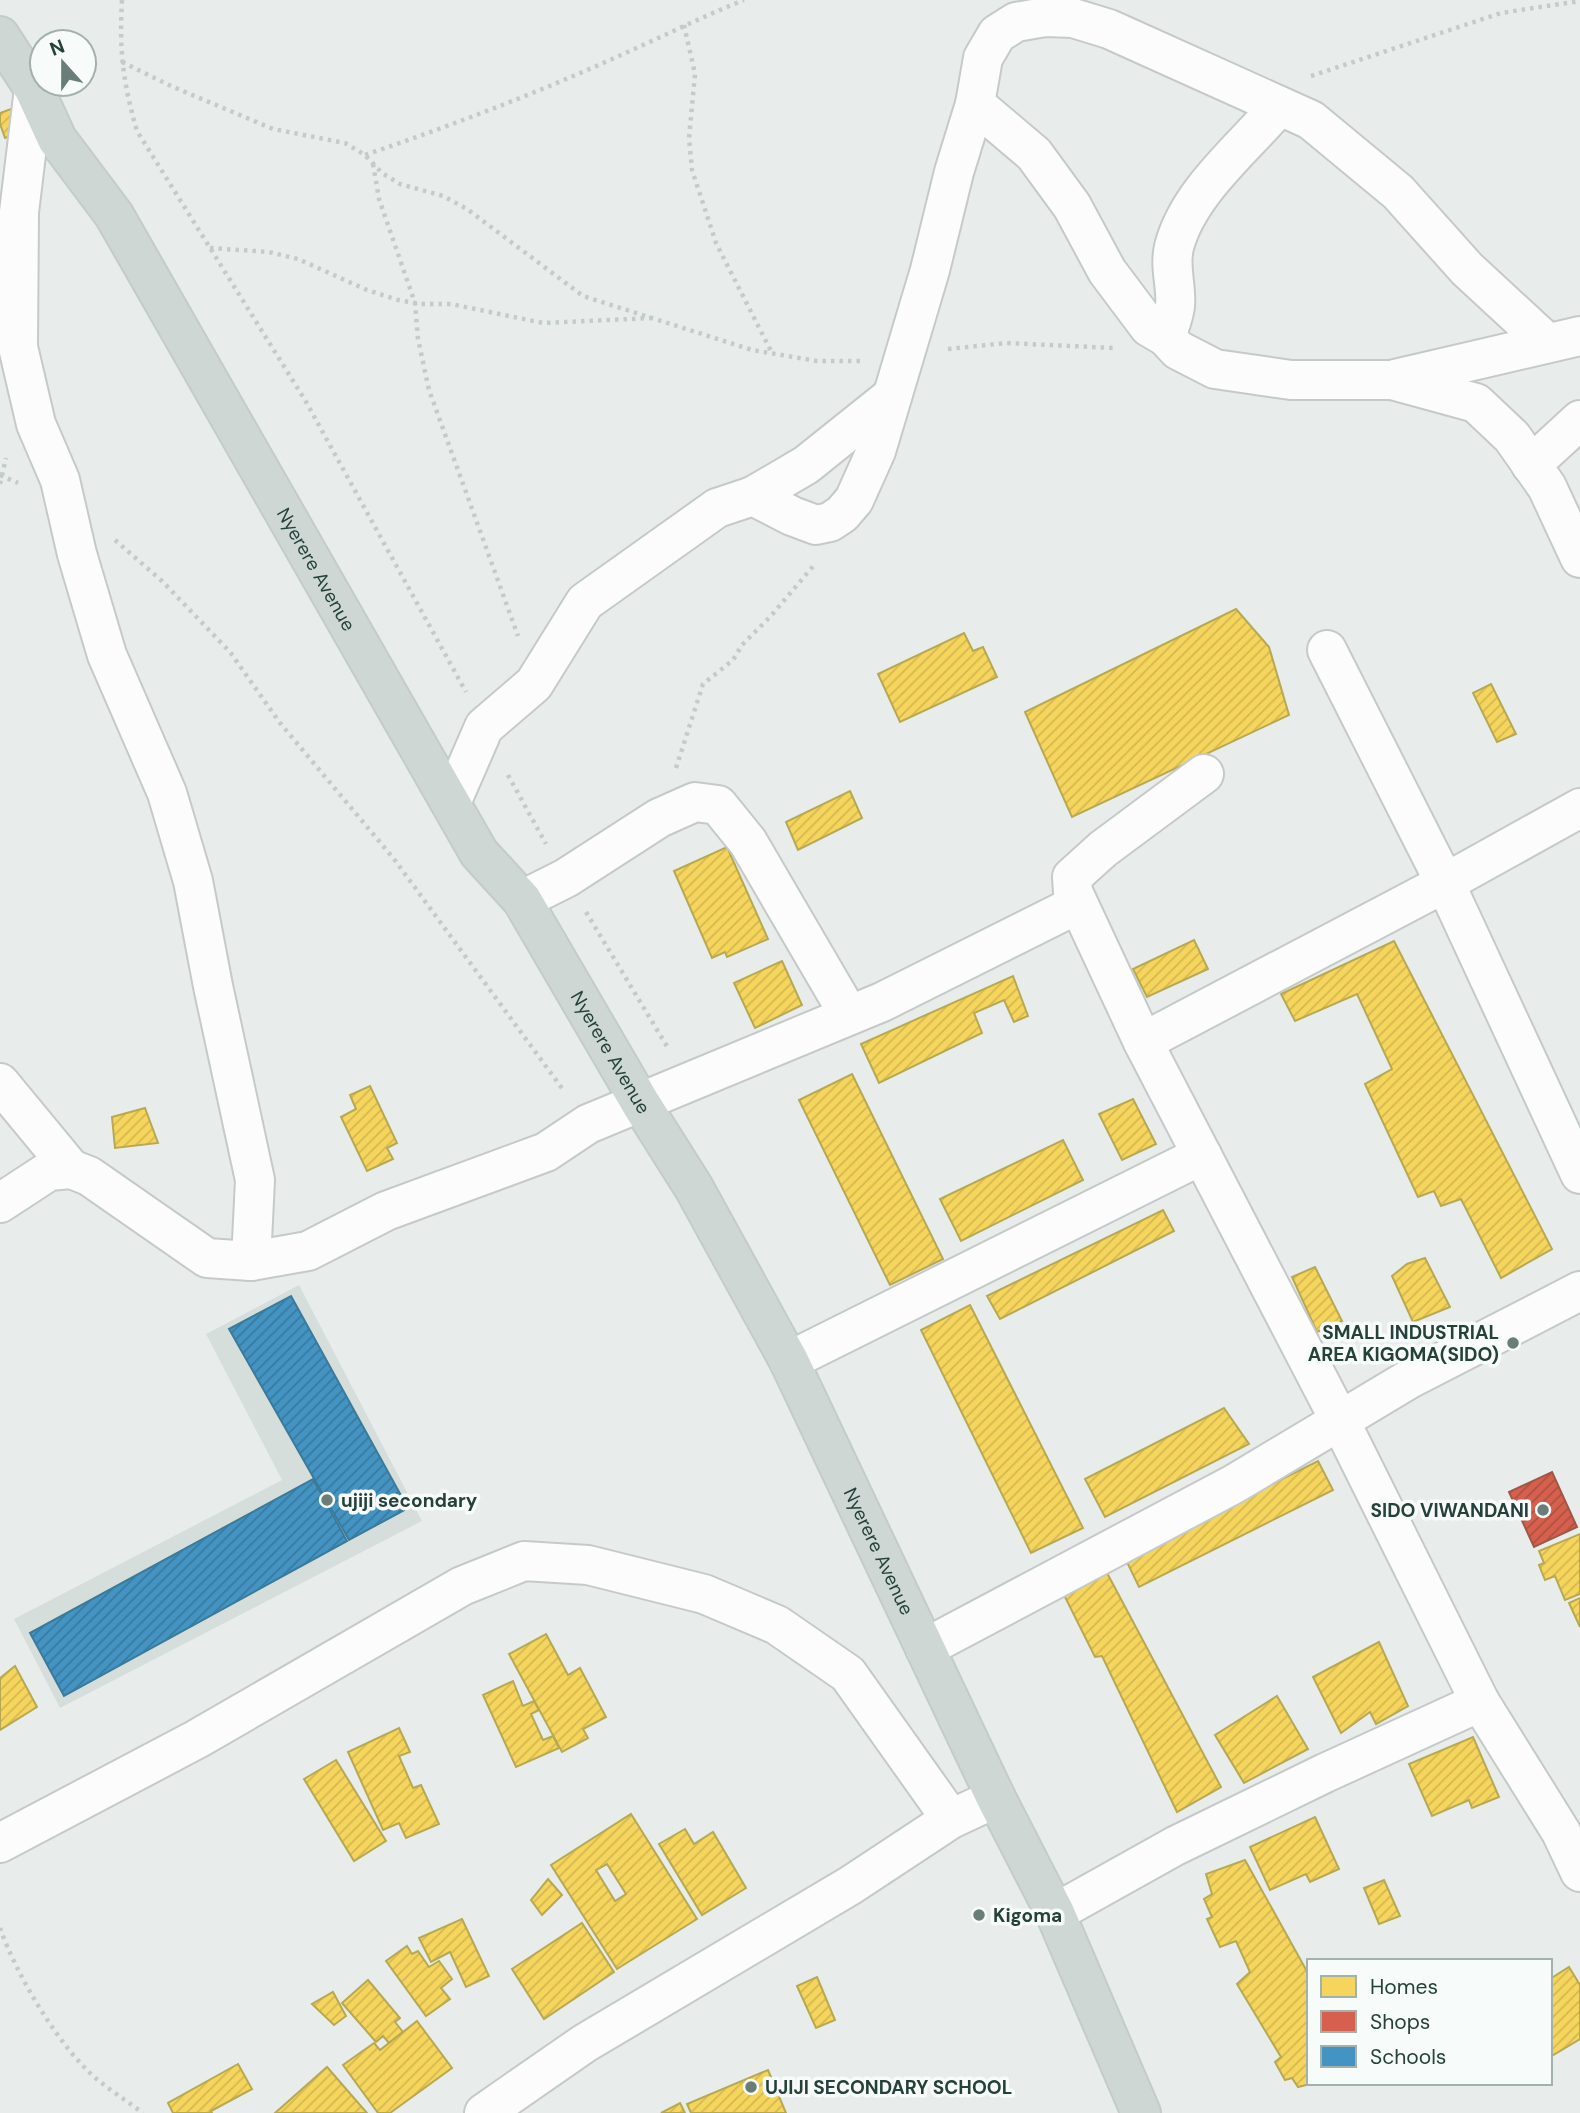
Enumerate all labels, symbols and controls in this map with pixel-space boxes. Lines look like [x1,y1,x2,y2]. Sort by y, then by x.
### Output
north arrow [28,28,98,98]
text: N [46,33,68,62]
street label: Nyerere Avenue [271,503,362,635]
street label: Nyerere Avenue [565,986,656,1118]
place label: SMALL INDUSTRIAL AREA KIGOMA(SIDO) [1308,1320,1499,1367]
marker: SMALL INDUSTRIAL AREA KIGOMA(SIDO) [1505,1335,1521,1351]
street label: Nyerere Avenue [838,1483,920,1619]
place label: ujiji secondary [341,1488,478,1513]
marker: ujiji secondary [319,1492,335,1508]
place label: SIDO VIWANDANI [1371,1498,1529,1523]
marker: SIDO VIWANDANI [1535,1502,1551,1518]
place label: Kigoma [993,1903,1062,1928]
marker: Kigoma [971,1907,987,1923]
legend [1307,1959,1552,2085]
text: Homes [1370,1973,1438,2001]
text: Shops [1370,2008,1430,2036]
text: Schools [1370,2043,1446,2071]
place label: UJIJI SECONDARY SCHOOL [765,2075,1012,2100]
marker: UJIJI SECONDARY SCHOOL [743,2079,759,2095]

